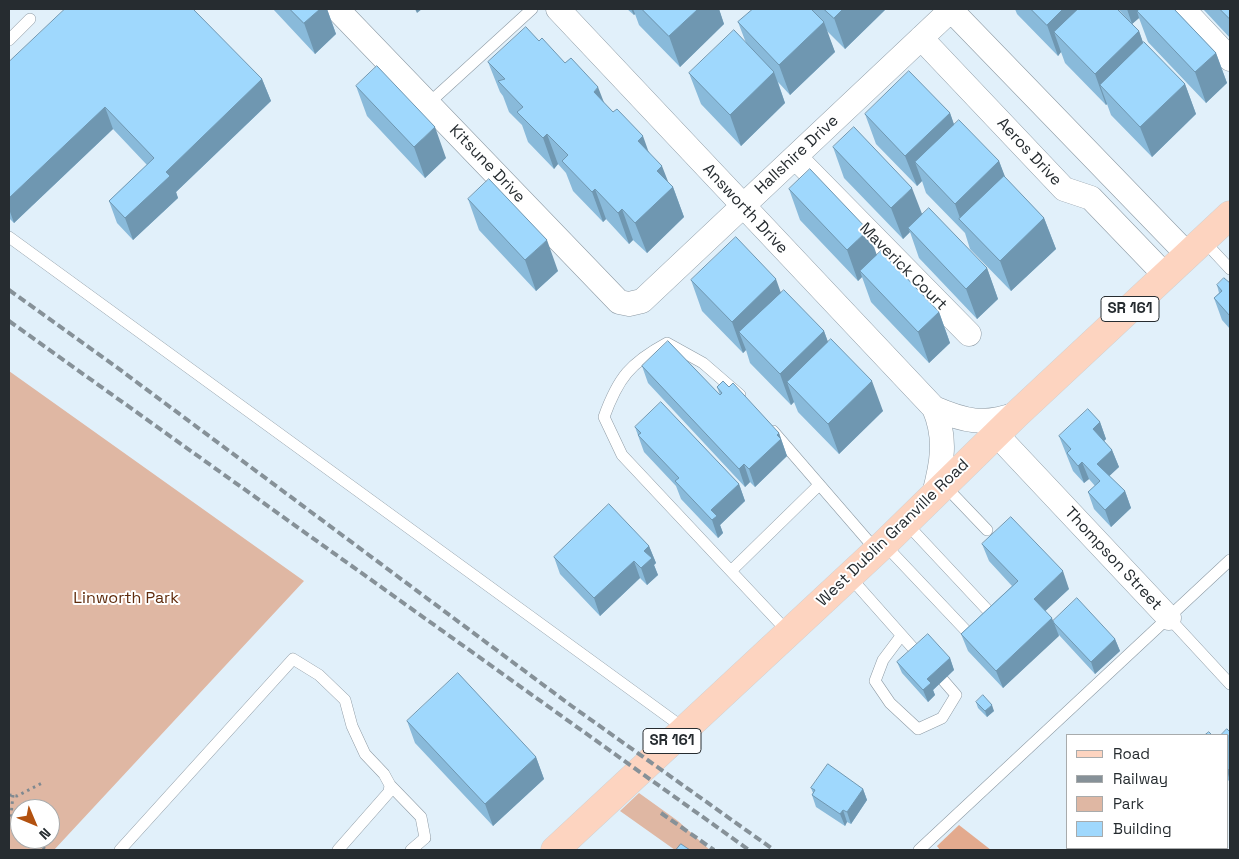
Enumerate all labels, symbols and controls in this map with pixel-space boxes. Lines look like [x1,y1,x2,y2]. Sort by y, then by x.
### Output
street label: Hallshire Drive [751,111,843,199]
street label: Aeros Drive [993,114,1065,190]
street label: Kitsune Drive [445,121,529,207]
street label: Answorth Drive [698,160,792,258]
street label: Maverick Court [855,219,951,315]
road number: SR 161 [1101,296,1159,322]
street label: West Dublin Granville Road [813,455,973,611]
street label: Thompson Street [1060,503,1166,615]
park label: Linworth Park [73,589,179,609]
road number: SR 161 [643,728,701,754]
legend [1066,734,1229,849]
text: Road [1113,744,1150,763]
text: Railway [1113,769,1168,788]
text: Park [1113,794,1144,813]
north arrow [10,799,60,849]
text: Building [1113,819,1172,838]
text: N [35,824,55,844]

